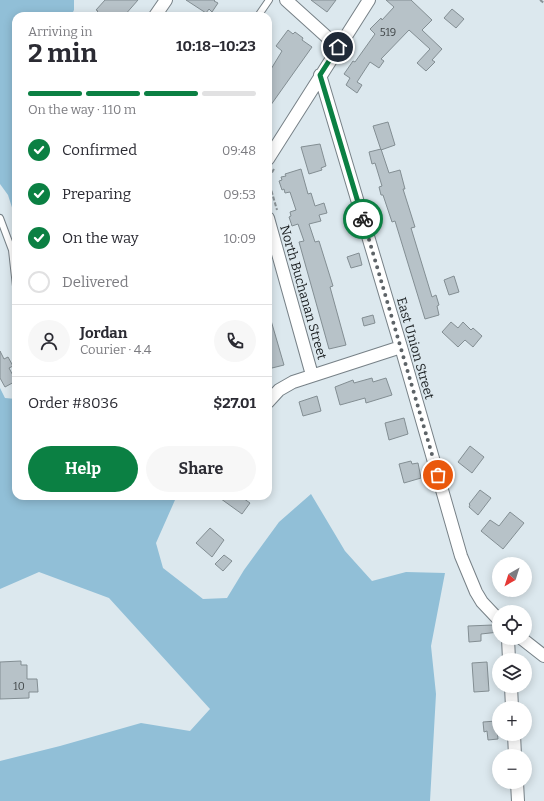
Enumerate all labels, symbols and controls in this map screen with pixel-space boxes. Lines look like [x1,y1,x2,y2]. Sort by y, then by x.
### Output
text: Arriving in [28,24,93,39]
house number: 519 [380,26,396,39]
pin [321,30,355,64]
icon: home [327,36,349,58]
text: 10:18–10:23 [176,37,256,55]
text: 2 min [28,38,97,69]
text: On the way · 110 m [28,102,136,117]
icon: check [28,139,50,161]
text: Confirmed [62,141,137,159]
text: 09:48 [222,143,256,158]
icon: check [28,183,50,205]
text: Preparing [62,185,131,203]
text: 09:53 [223,187,256,202]
courier [343,199,383,239]
icon: bike [352,208,374,230]
street label: North Buchanan Street [277,223,330,361]
icon: check [28,227,50,249]
text: On the way [62,229,139,247]
text: 10:09 [224,231,256,246]
text: Delivered [62,273,129,291]
street label: East Union Street [394,295,437,401]
button: person [28,320,70,362]
button: phone [214,320,256,362]
text: Jordan [80,324,127,342]
text: Courier · 4.4 [80,342,151,357]
text: Order #8036 [28,394,118,412]
text: $27.01 [213,394,256,412]
button: Help [28,446,138,492]
button: Share [146,446,256,492]
pin [421,458,455,492]
icon: bag [427,464,449,486]
north arrow [492,557,532,597]
map controls [492,557,532,789]
button: locate [492,605,532,645]
button: layers [492,653,532,693]
house number: 10 [13,680,25,693]
button: + [492,701,532,741]
button: − [492,749,532,789]

